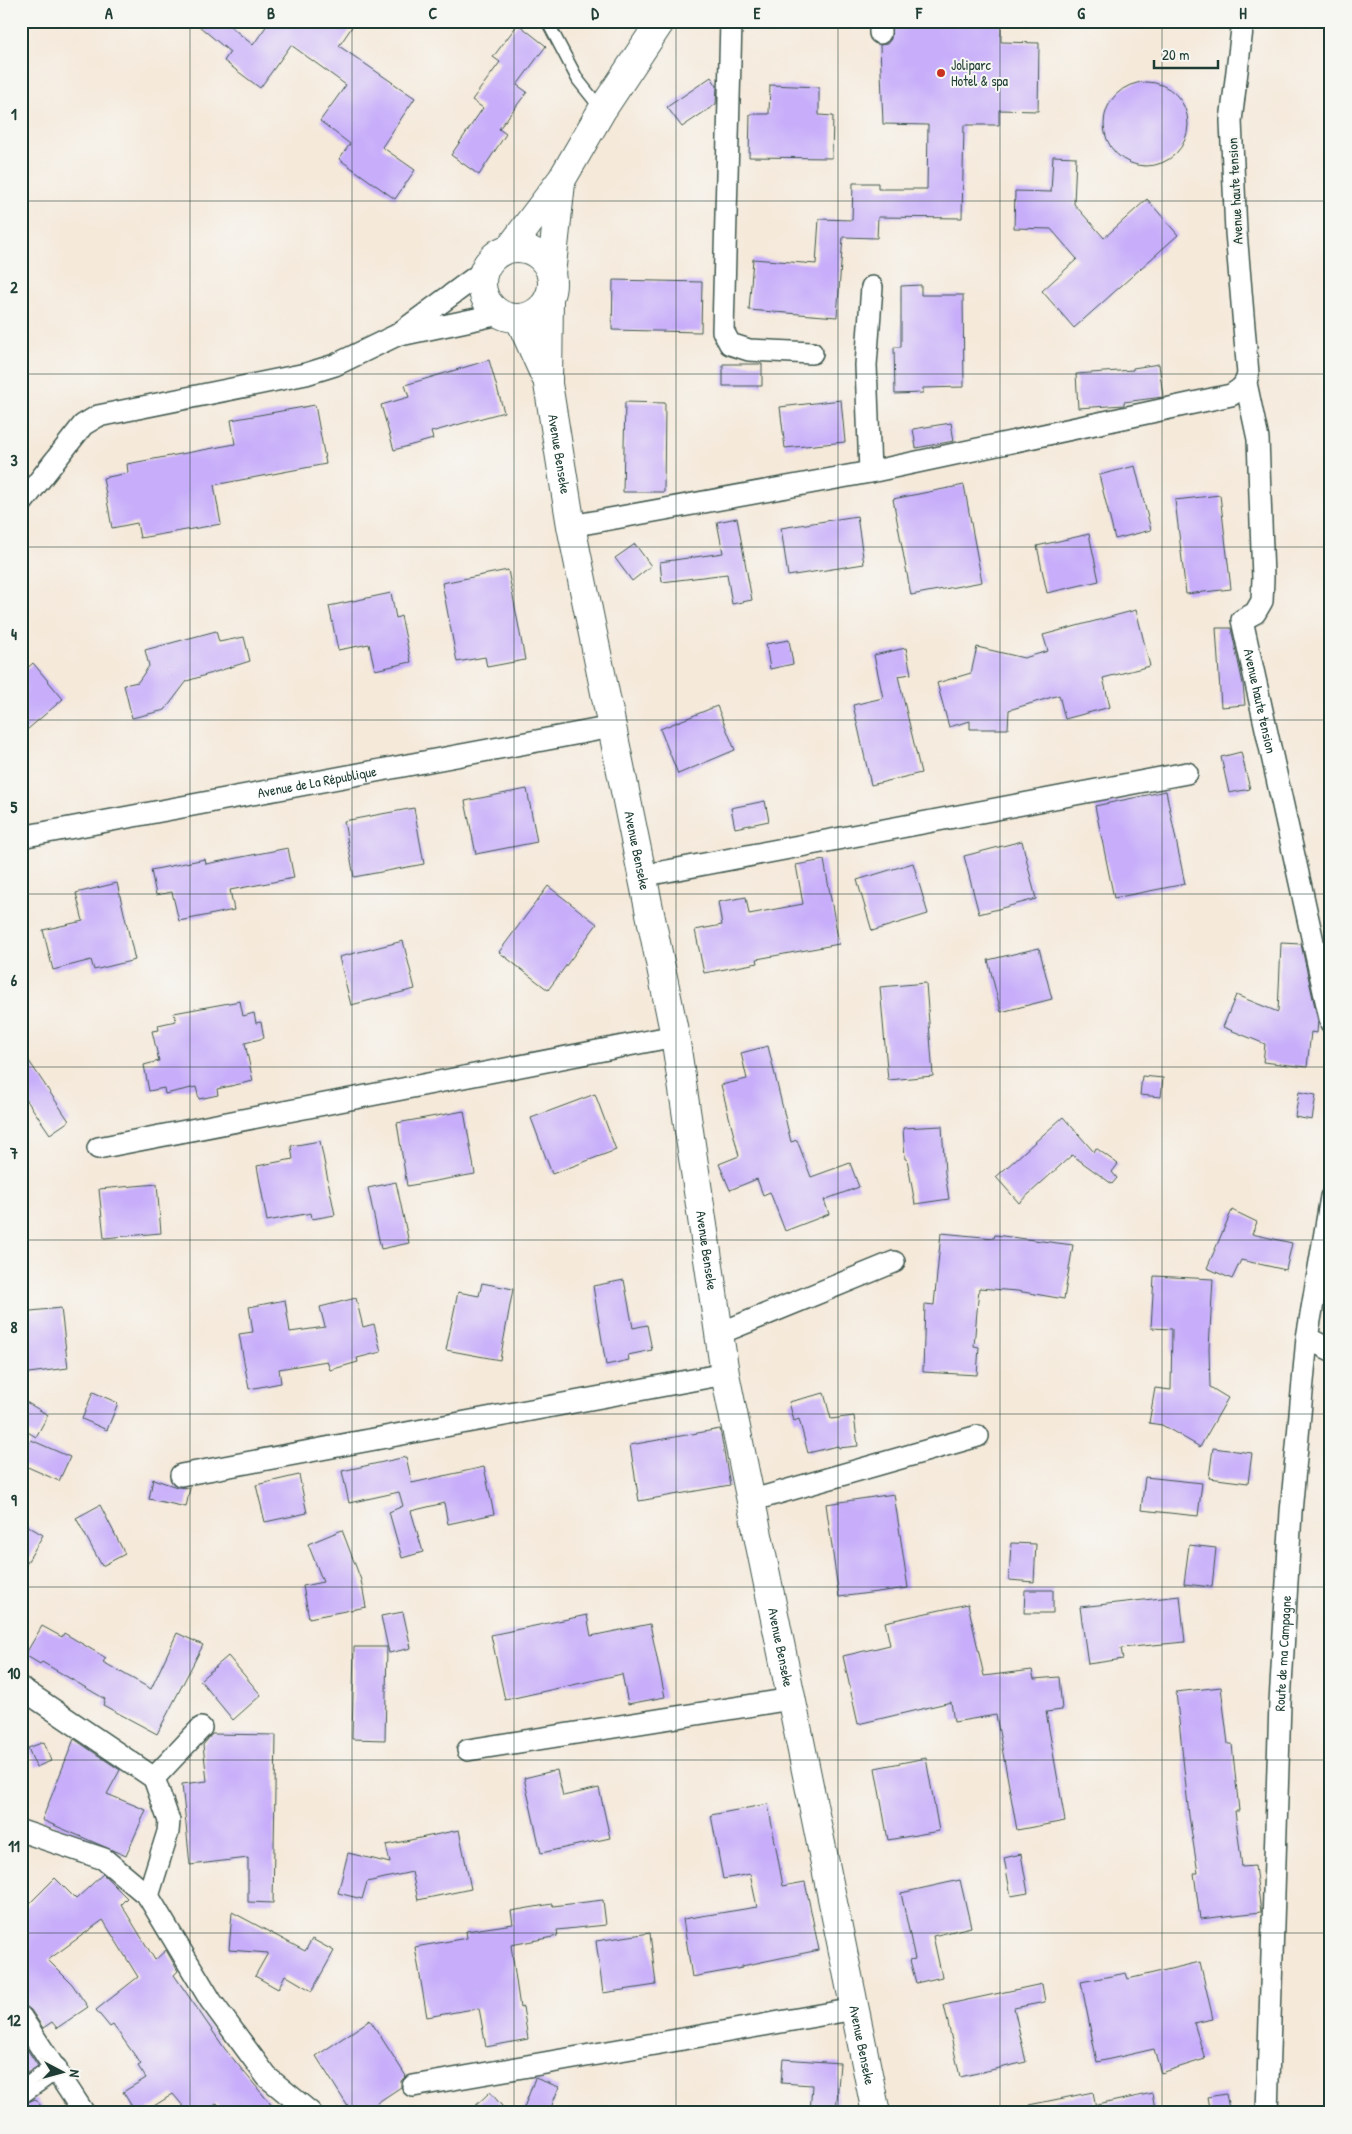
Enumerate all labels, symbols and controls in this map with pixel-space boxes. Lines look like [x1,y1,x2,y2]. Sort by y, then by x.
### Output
text: A [105,2,113,24]
text: B [267,2,275,24]
text: C [429,2,438,24]
text: D [591,2,599,24]
text: E [753,2,761,24]
text: F [915,2,923,24]
text: G [1077,2,1085,24]
text: H [1239,2,1247,24]
scale bar [1154,38,1218,70]
text: 20 m [1162,44,1189,65]
place label: Joliparc Hotel & spa [951,55,1009,91]
marker: Joliparc Hotel & spa [935,67,947,79]
text: 1 [11,103,17,125]
street label: Avenue haute tension [1222,137,1247,245]
text: 2 [10,276,18,298]
street label: Avenue Benseke [544,413,576,495]
text: 3 [10,449,18,471]
text: 4 [11,623,17,645]
street label: Avenue haute tension [1240,647,1281,755]
street label: Avenue de La République [256,761,378,802]
text: 5 [11,796,18,818]
street label: Avenue Benseke [620,809,655,892]
text: 6 [11,969,18,991]
text: 7 [9,1142,18,1164]
street label: Avenue Benseke [692,1209,723,1292]
text: 8 [11,1316,18,1338]
text: 9 [11,1489,17,1511]
street label: Route de ma Campagne [1270,1594,1296,1712]
street label: Avenue Benseke [764,1606,799,1689]
text: 10 [8,1662,20,1684]
text: 11 [8,1835,20,1857]
street label: Avenue Benseke [845,2004,880,2087]
text: 12 [7,2009,21,2031]
north arrow [38,2046,88,2096]
text: N [66,2069,85,2079]

